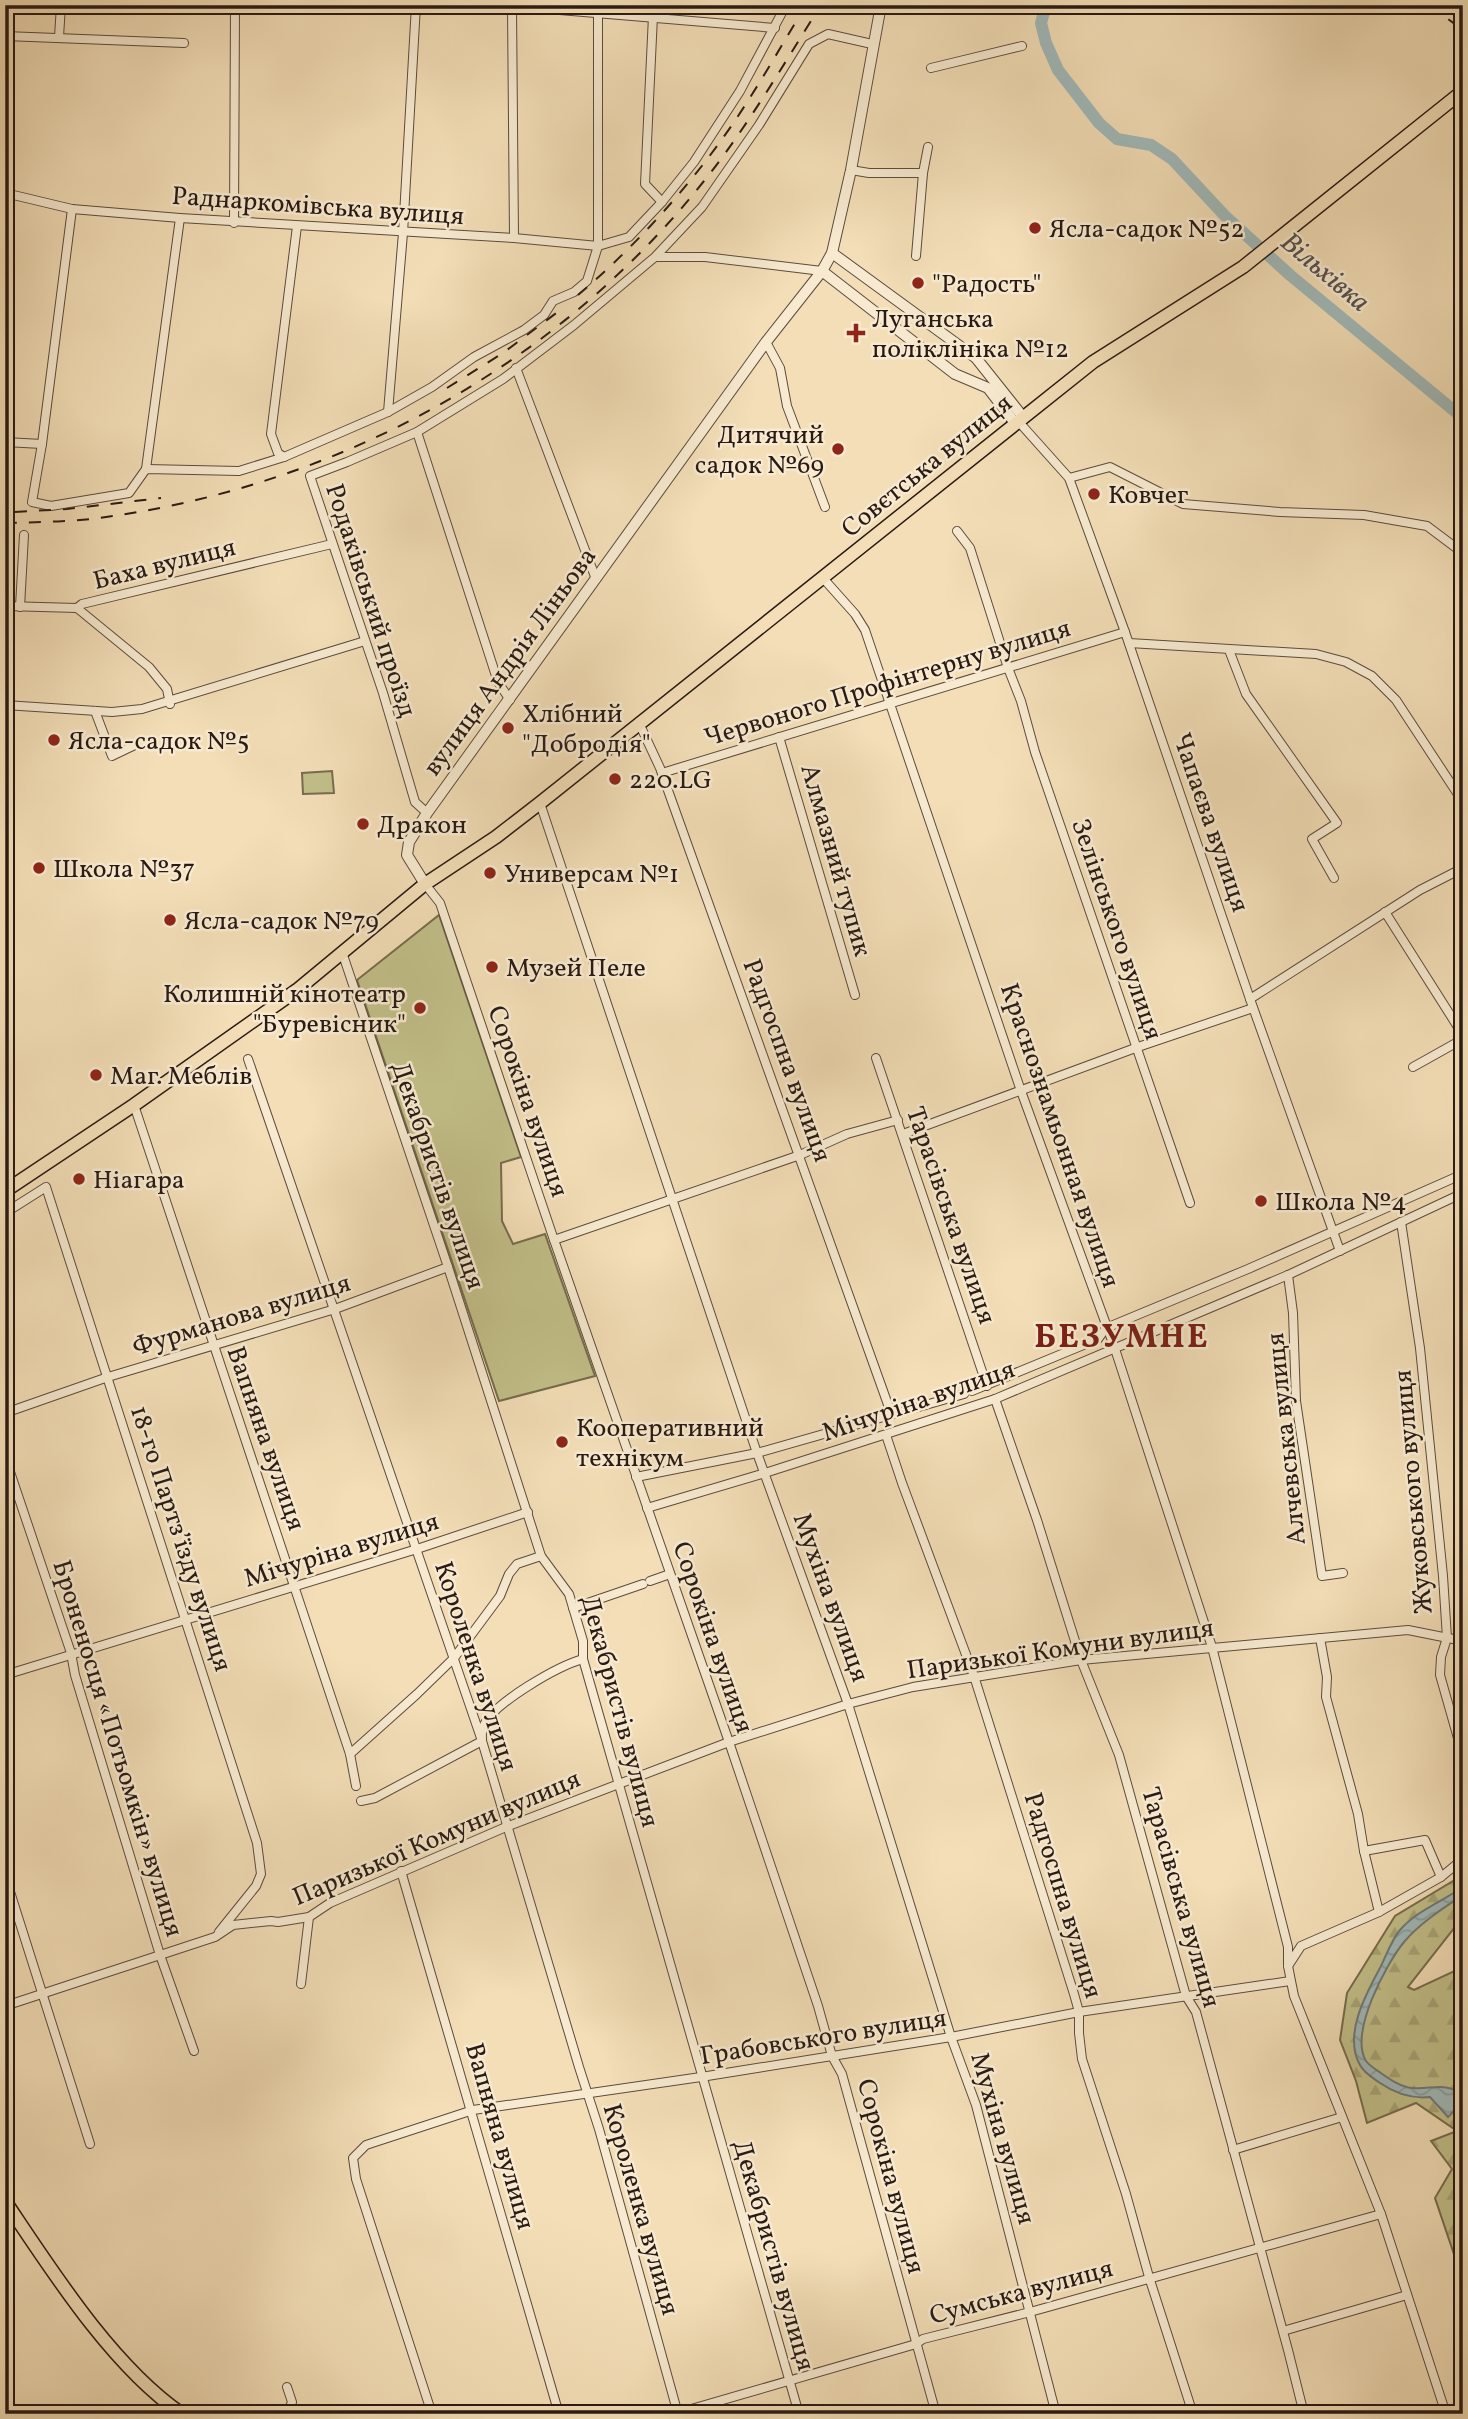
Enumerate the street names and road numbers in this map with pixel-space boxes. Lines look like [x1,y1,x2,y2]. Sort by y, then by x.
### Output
street label: Раднаркомівська вулиця [171,179,465,235]
street label: Совєтська вулиця [834,386,1020,547]
street label: Родаківський проїзд [315,479,425,722]
street label: Баха вулиця [90,530,239,600]
street label: вулиця Андрія Ліньова [415,541,606,784]
street label: Червоного Профінтерну вулиця [700,611,1075,757]
street label: Чапаєва вулиця [1163,728,1258,917]
street label: Алмазний тупик [790,760,880,961]
street label: Зелінського вулиця [1061,814,1171,1045]
street label: Радгоспна вулиця [733,954,840,1167]
street label: Краснознамьонная вулиця [990,979,1128,1293]
street label: Сорокіна вулиця [477,1001,577,1202]
street label: Декабристів вулиця [381,1057,493,1294]
street label: Тарасівська вулиця [896,1102,1004,1329]
street label: Фурманова вулиця [128,1266,355,1366]
street label: Алчевська вулиця [1258,1331,1316,1547]
street label: Вапняна вулиця [217,1342,314,1536]
street label: Мічуріна вулиця [817,1352,1020,1452]
street label: Жуковського вулиця [1385,1368,1443,1615]
street label: 18-го Партз’їзду вулиця [120,1401,240,1676]
street label: Мічуріна вулиця [240,1504,443,1598]
street label: Мухіна вулиця [783,1508,877,1687]
street label: Сорокіна вулиця [662,1537,762,1738]
street label: Броненосця «Потьомкін» вулиця [42,1556,192,1942]
street label: Короленка вулиця [424,1557,526,1776]
street label: Декабристів вулиця [571,1592,667,1831]
street label: Паризької Комуни вулиця [904,1611,1216,1689]
street label: Паризької Комуни вулиця [287,1762,586,1916]
street label: Тарасівська вулиця [1131,1783,1229,2012]
street label: Радгоспна вулиця [1014,1788,1111,2003]
street label: Грабовського вулиця [698,2001,949,2075]
street label: Вапняна вулиця [455,2039,543,2234]
street label: Мухіна вулиця [960,2048,1044,2229]
street label: Сорокіна вулиця [847,2075,933,2278]
street label: Короленка вулиця [593,2100,688,2320]
street label: Декабристів вулиця [723,2136,823,2375]
street label: Сумська вулиця [926,2251,1117,2335]

